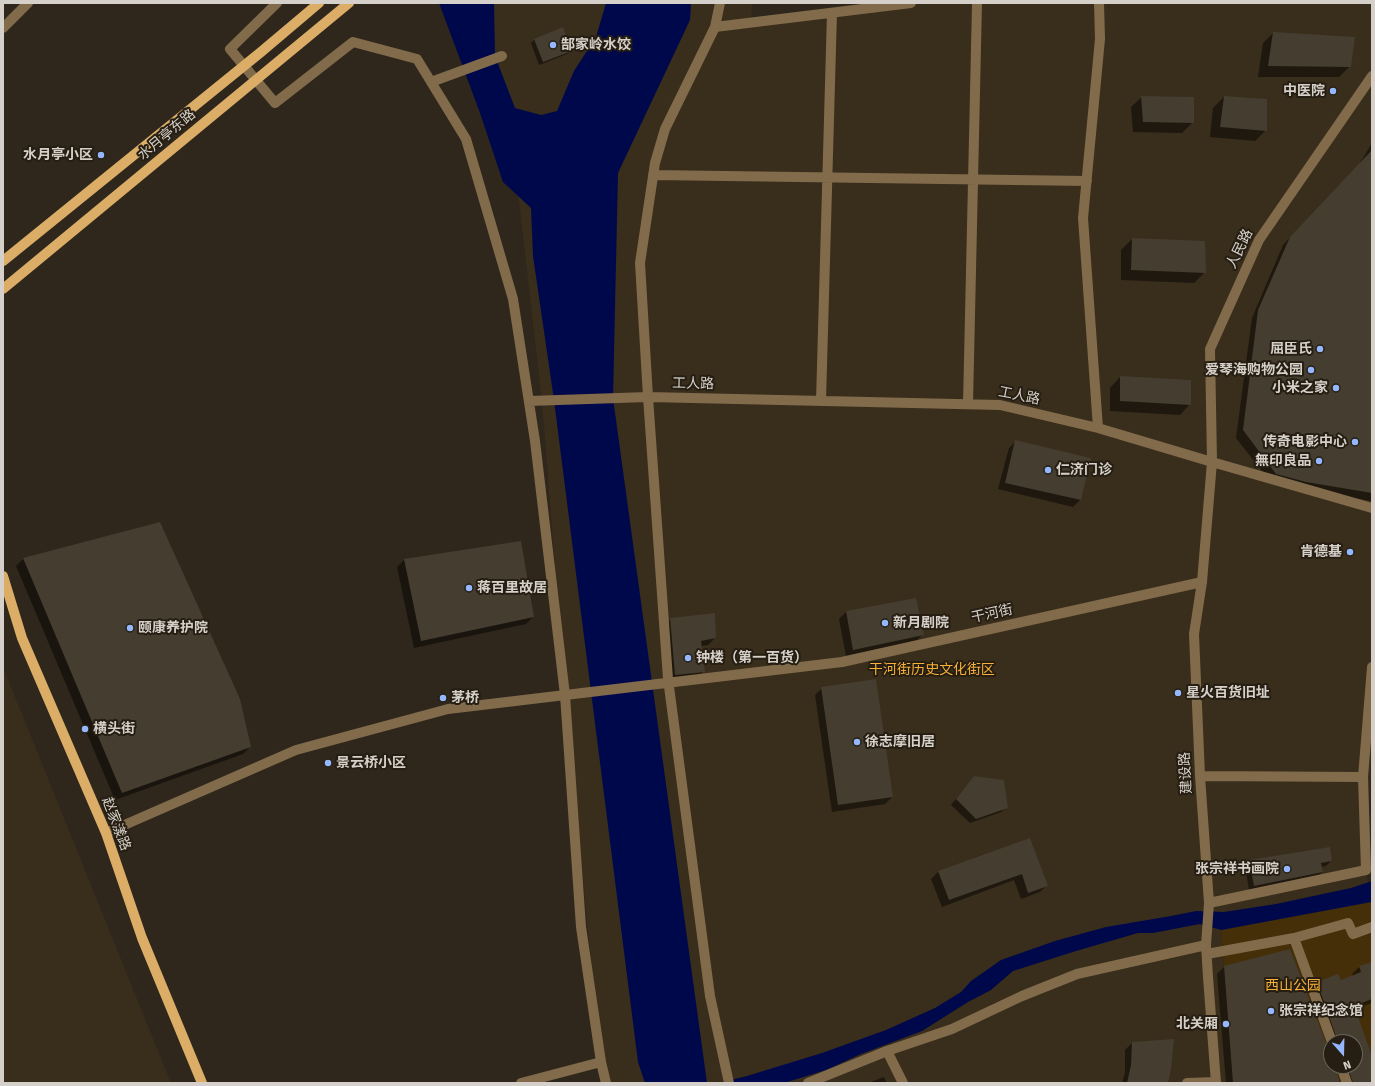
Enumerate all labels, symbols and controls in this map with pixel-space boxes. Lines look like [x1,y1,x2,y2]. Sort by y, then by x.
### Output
place label: 郜家岭水饺 [561,37,631,53]
marker: 郜家岭水饺 [548,40,558,50]
place label: 中医院 [1283,83,1325,99]
marker: 中医院 [1328,86,1338,96]
street label: 水月亭东路 [135,106,199,164]
place label: 水月亭小区 [23,147,93,163]
marker: 水月亭小区 [96,150,106,160]
street label: 人民路 [1223,226,1257,272]
place label: 屈臣氏 [1270,341,1312,357]
marker: 屈臣氏 [1315,344,1325,354]
place label: 爱琴海购物公园 [1205,362,1303,378]
marker: 爱琴海购物公园 [1306,365,1316,375]
street label: 工人路 [672,375,714,393]
place label: 小米之家 [1272,380,1328,396]
marker: 小米之家 [1331,383,1341,393]
street label: 工人路 [997,384,1041,408]
place label: 传奇电影中心 [1263,434,1347,450]
marker: 传奇电影中心 [1350,437,1360,447]
place label: 無印良品 [1255,453,1311,469]
marker: 無印良品 [1314,456,1324,466]
place label: 仁济门诊 [1056,462,1112,478]
marker: 仁济门诊 [1043,465,1053,475]
place label: 肯德基 [1300,544,1342,560]
marker: 肯德基 [1345,547,1355,557]
place label: 蒋百里故居 [477,580,547,596]
marker: 蒋百里故居 [464,583,474,593]
street label: 干河街 [970,601,1014,627]
place label: 新月剧院 [893,615,949,631]
marker: 新月剧院 [880,618,890,628]
place label: 颐康养护院 [138,620,208,636]
marker: 颐康养护院 [125,623,135,633]
place label: 钟楼（第一百货） [696,650,808,666]
marker: 钟楼（第一百货） [683,653,693,663]
park label: 干河街历史文化街区 [869,662,995,678]
place label: 星火百货旧址 [1186,685,1270,701]
marker: 星火百货旧址 [1173,688,1183,698]
place label: 茅桥 [451,690,479,706]
marker: 茅桥 [438,693,448,703]
place label: 横头街 [93,721,135,737]
marker: 横头街 [80,724,90,734]
place label: 徐志摩旧居 [865,734,935,750]
marker: 徐志摩旧居 [852,737,862,747]
street label: 建设路 [1177,752,1195,794]
place label: 景云桥小区 [336,755,406,771]
marker: 景云桥小区 [323,758,333,768]
street label: 赵家漾路 [98,795,134,853]
place label: 张宗祥书画院 [1195,861,1279,877]
marker: 张宗祥书画院 [1282,864,1292,874]
park label: 西山公园 [1265,978,1321,994]
place label: 张宗祥纪念馆 [1279,1003,1363,1019]
marker: 张宗祥纪念馆 [1266,1006,1276,1016]
place label: 北关厢 [1176,1016,1218,1032]
marker: 北关厢 [1221,1019,1231,1029]
north arrow [1323,1034,1363,1074]
text: N [1341,1057,1353,1072]

